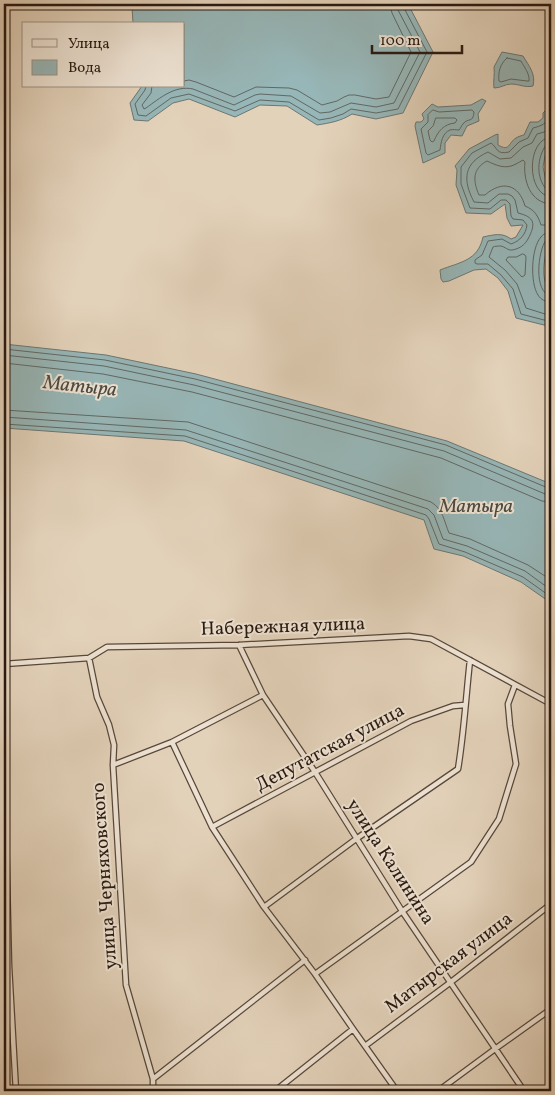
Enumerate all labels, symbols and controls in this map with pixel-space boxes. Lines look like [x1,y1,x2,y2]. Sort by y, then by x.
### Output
legend [22,22,185,88]
scale bar [372,22,462,54]
text: 100 m [380,31,420,52]
text: Улица [68,34,110,55]
text: Вода [68,58,101,79]
water label: Матыра [41,369,118,405]
water label: Матыра [438,493,513,521]
street label: Набережная улица [200,611,366,643]
street label: Депутатская улица [251,698,409,798]
street label: улица Черняховского [86,782,124,970]
street label: улица Калинина [340,794,440,930]
street label: Матырская улица [380,906,518,1020]

